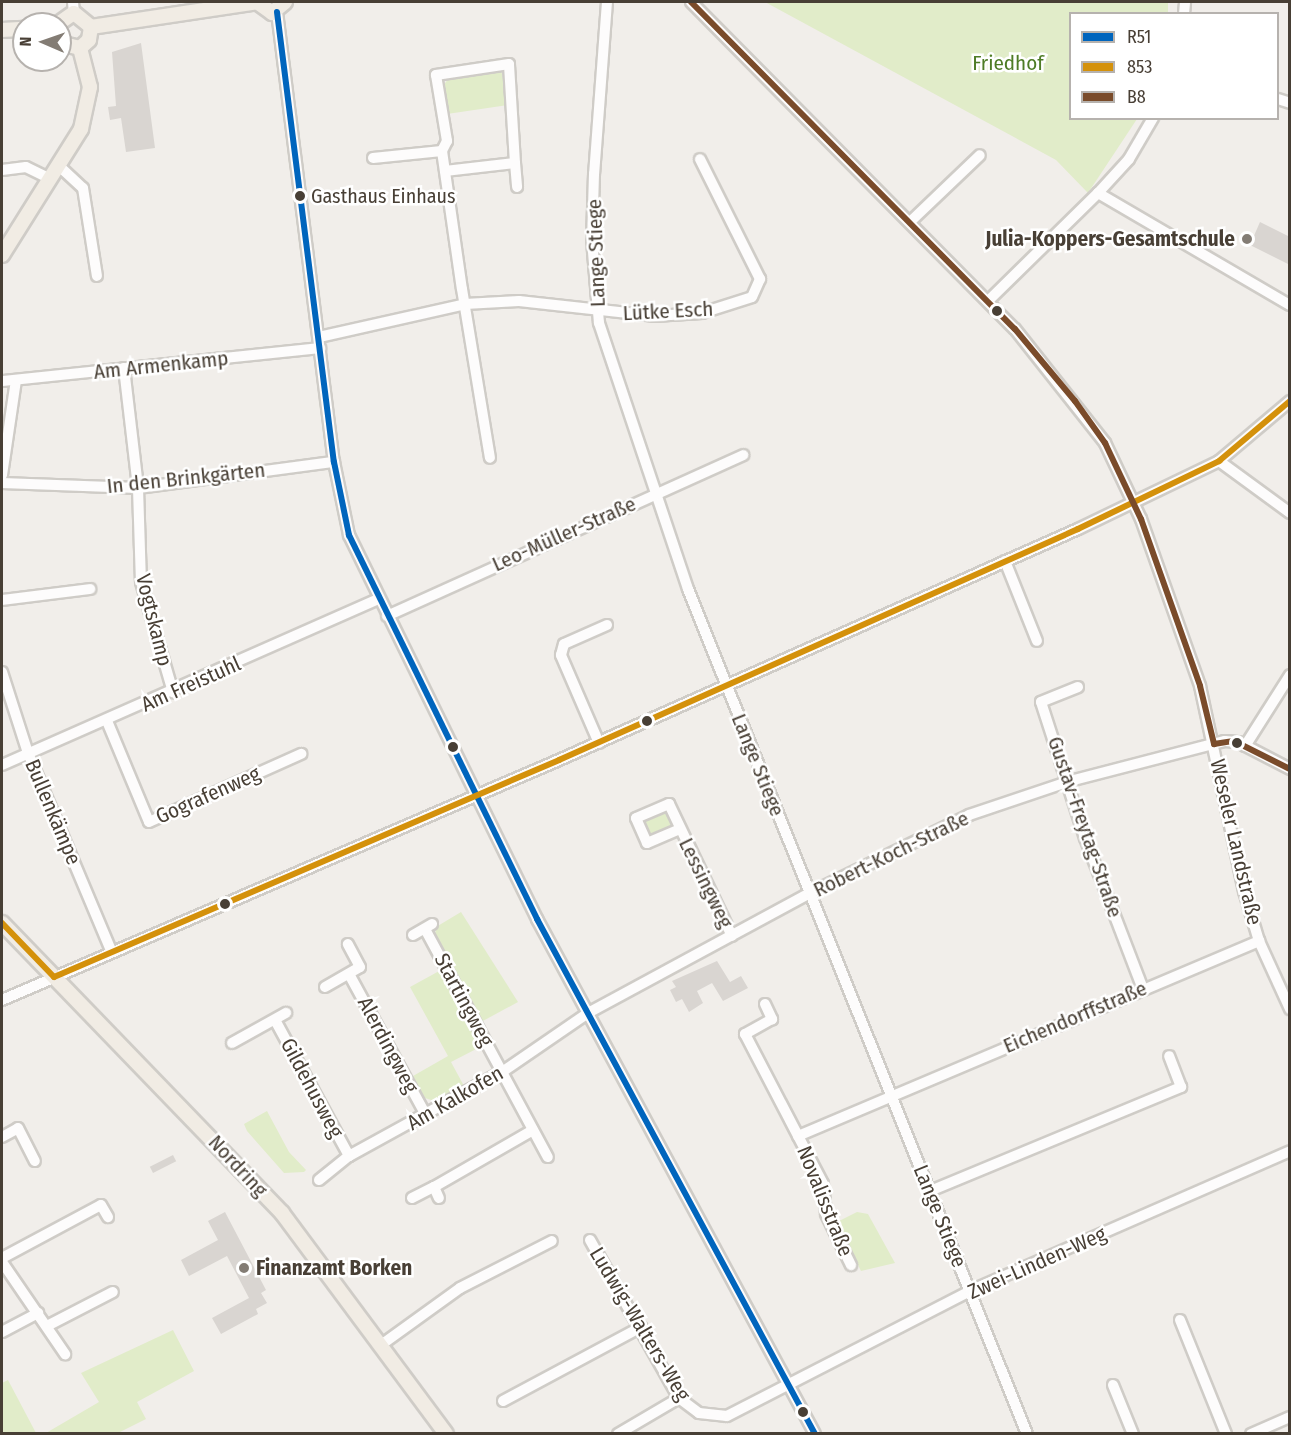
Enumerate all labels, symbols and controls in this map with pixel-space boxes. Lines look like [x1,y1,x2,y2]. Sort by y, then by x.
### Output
north arrow [12,12,72,72]
legend [1069,12,1279,120]
text: R51 [1127,26,1151,48]
text: N [16,36,35,47]
park label: Friedhof [972,50,1044,76]
text: 853 [1127,56,1152,78]
text: B8 [1127,86,1146,108]
place label: Gasthaus Einhaus [311,184,456,208]
marker: Gasthaus Einhaus [294,190,306,202]
street label: Lange Stiege [582,198,610,308]
place label: Julia-Koppers-Gesamtschule [985,226,1235,252]
marker: Julia-Koppers-Gesamtschule [1240,232,1254,246]
street label: Lütke Esch [622,296,714,326]
unlabelled marker [991,305,1003,317]
street label: Am Armenkamp [92,345,230,385]
street label: In den Brinkgärten [106,457,266,499]
street label: Leo-Müller-Straße [488,491,640,577]
street label: Vogtskamp [130,571,178,669]
street label: Am Freistuhl [137,651,245,717]
street label: Lange Stiege [726,710,790,820]
unlabelled marker [641,715,653,727]
street label: Gustav-Freytag-Straße [1042,733,1128,921]
unlabelled marker [1231,737,1243,749]
unlabelled marker [447,741,459,753]
street label: Bullenkämpe [19,755,87,869]
street label: Weseler Landstraße [1205,757,1267,927]
street label: Gografenweg [152,761,264,829]
street label: Robert-Koch-Straße [809,806,973,902]
street label: Lessingweg [673,834,739,932]
unlabelled marker [219,898,231,910]
street label: Startingweg [429,949,499,1051]
street label: Eichendorffstraße [999,975,1151,1059]
street label: Alerdingweg [352,993,424,1097]
street label: Gildehusweg [275,1034,349,1142]
street label: Am Kalkofen [402,1060,508,1136]
street label: Nordring [203,1130,273,1202]
street label: Novalisstraße [791,1142,859,1260]
street label: Lange Stiege [908,1161,972,1271]
street label: Zwei-Linden-Weg [964,1221,1110,1305]
street label: Ludwig-Walters-Weg [584,1243,696,1405]
place label: Finanzamt Borken [256,1255,412,1281]
marker: Finanzamt Borken [237,1261,251,1275]
unlabelled marker [797,1406,809,1418]

